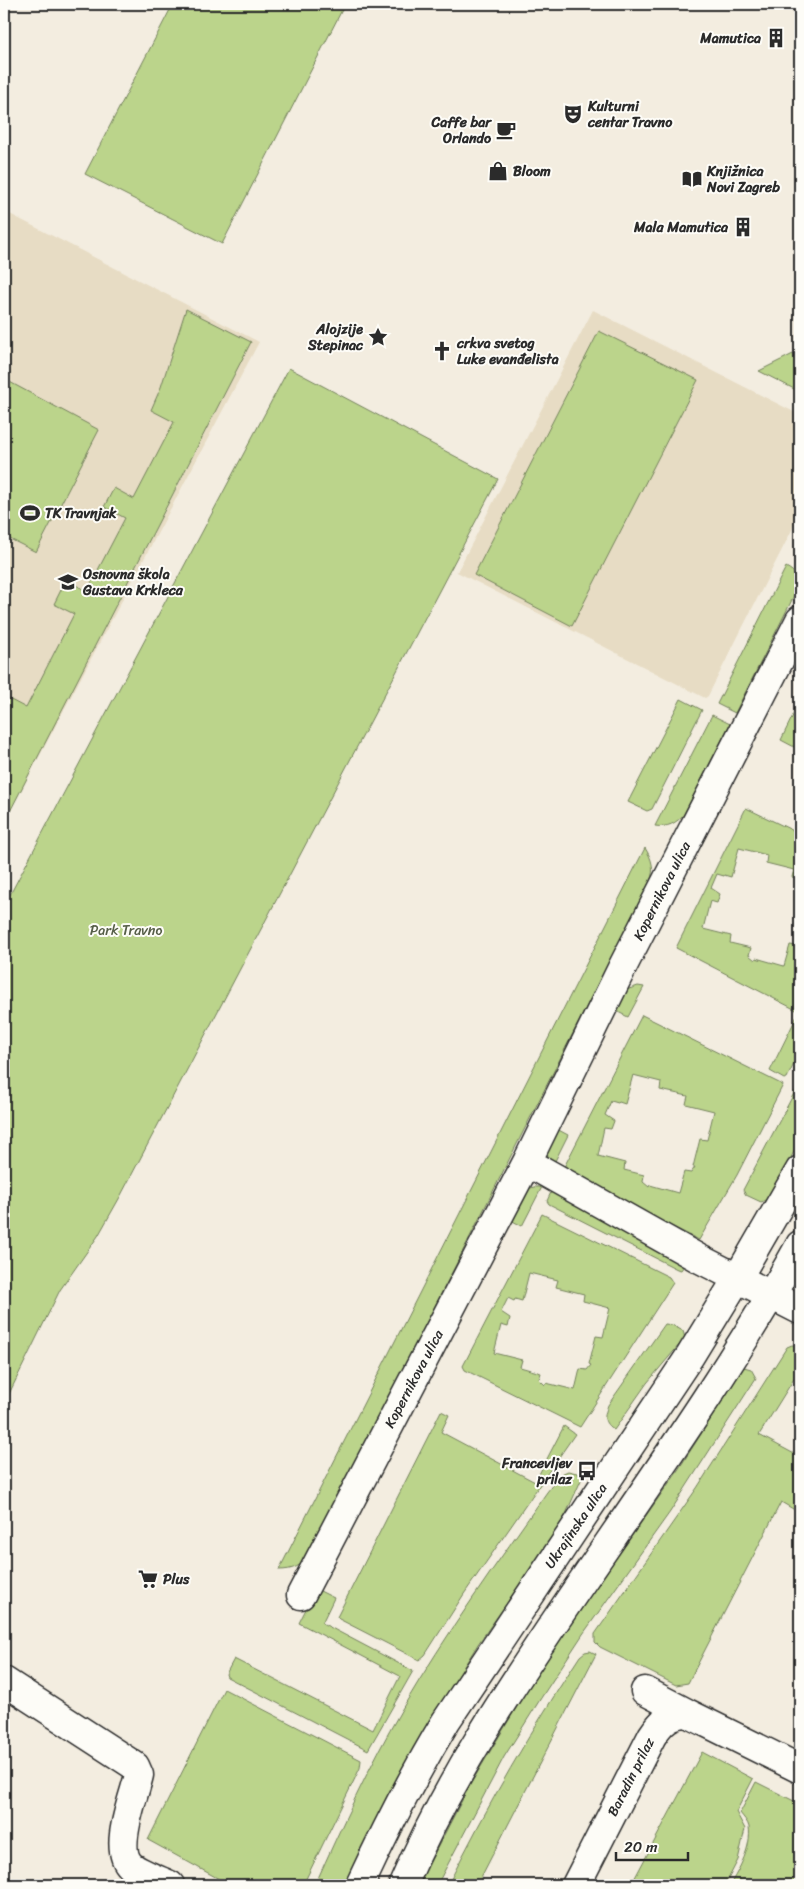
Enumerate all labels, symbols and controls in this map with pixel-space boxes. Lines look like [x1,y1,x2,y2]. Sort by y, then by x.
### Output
place label: Mamutica [699,26,761,51]
building icon: Mamutica [765,27,787,49]
place label: Kulturni centar Travno [587,94,673,135]
theatre icon: Kulturni centar Travno [562,103,584,125]
place label: Caffe bar Orlando [431,110,492,151]
cafe icon: Caffe bar Orlando [495,119,517,141]
place label: Bloom [513,159,551,184]
place label: Knjižnica Novi Zagreb [706,159,780,200]
shop icon: Bloom [487,160,509,182]
library icon: Knjižnica Novi Zagreb [681,168,703,190]
place label: Mala Mamutica [633,215,729,240]
building icon: Mala Mamutica [732,216,754,238]
place label: Alojzije Stepinac [307,317,364,358]
place icon: Alojzije Stepinac [367,326,389,348]
place label: crkva svetog Luke evanđelista [456,331,559,372]
church icon: crkva svetog Luke evanđelista [431,340,453,362]
place label: TK Travnjak [45,501,117,526]
sports icon: TK Travnjak [19,502,41,524]
place label: Osnovna škola Gustava Krkleca [82,562,184,603]
school or university icon: Osnovna škola Gustava Krkleca [57,571,79,593]
street label: Kopernikova ulica [626,836,698,945]
park label: Park Travno [90,918,162,943]
street label: Kopernikova ulica [377,1324,451,1433]
place label: Francevljev prilaz [501,1451,573,1492]
bus stop icon: Francevljev prilaz [576,1460,598,1482]
street label: Ukrajinska ulica [538,1478,614,1574]
place label: Plus [163,1567,190,1592]
supermarket icon: Plus [137,1568,159,1590]
street label: Baradin prilaz [600,1733,662,1821]
scale bar [616,1829,689,1861]
text: 20 m [624,1834,658,1860]

